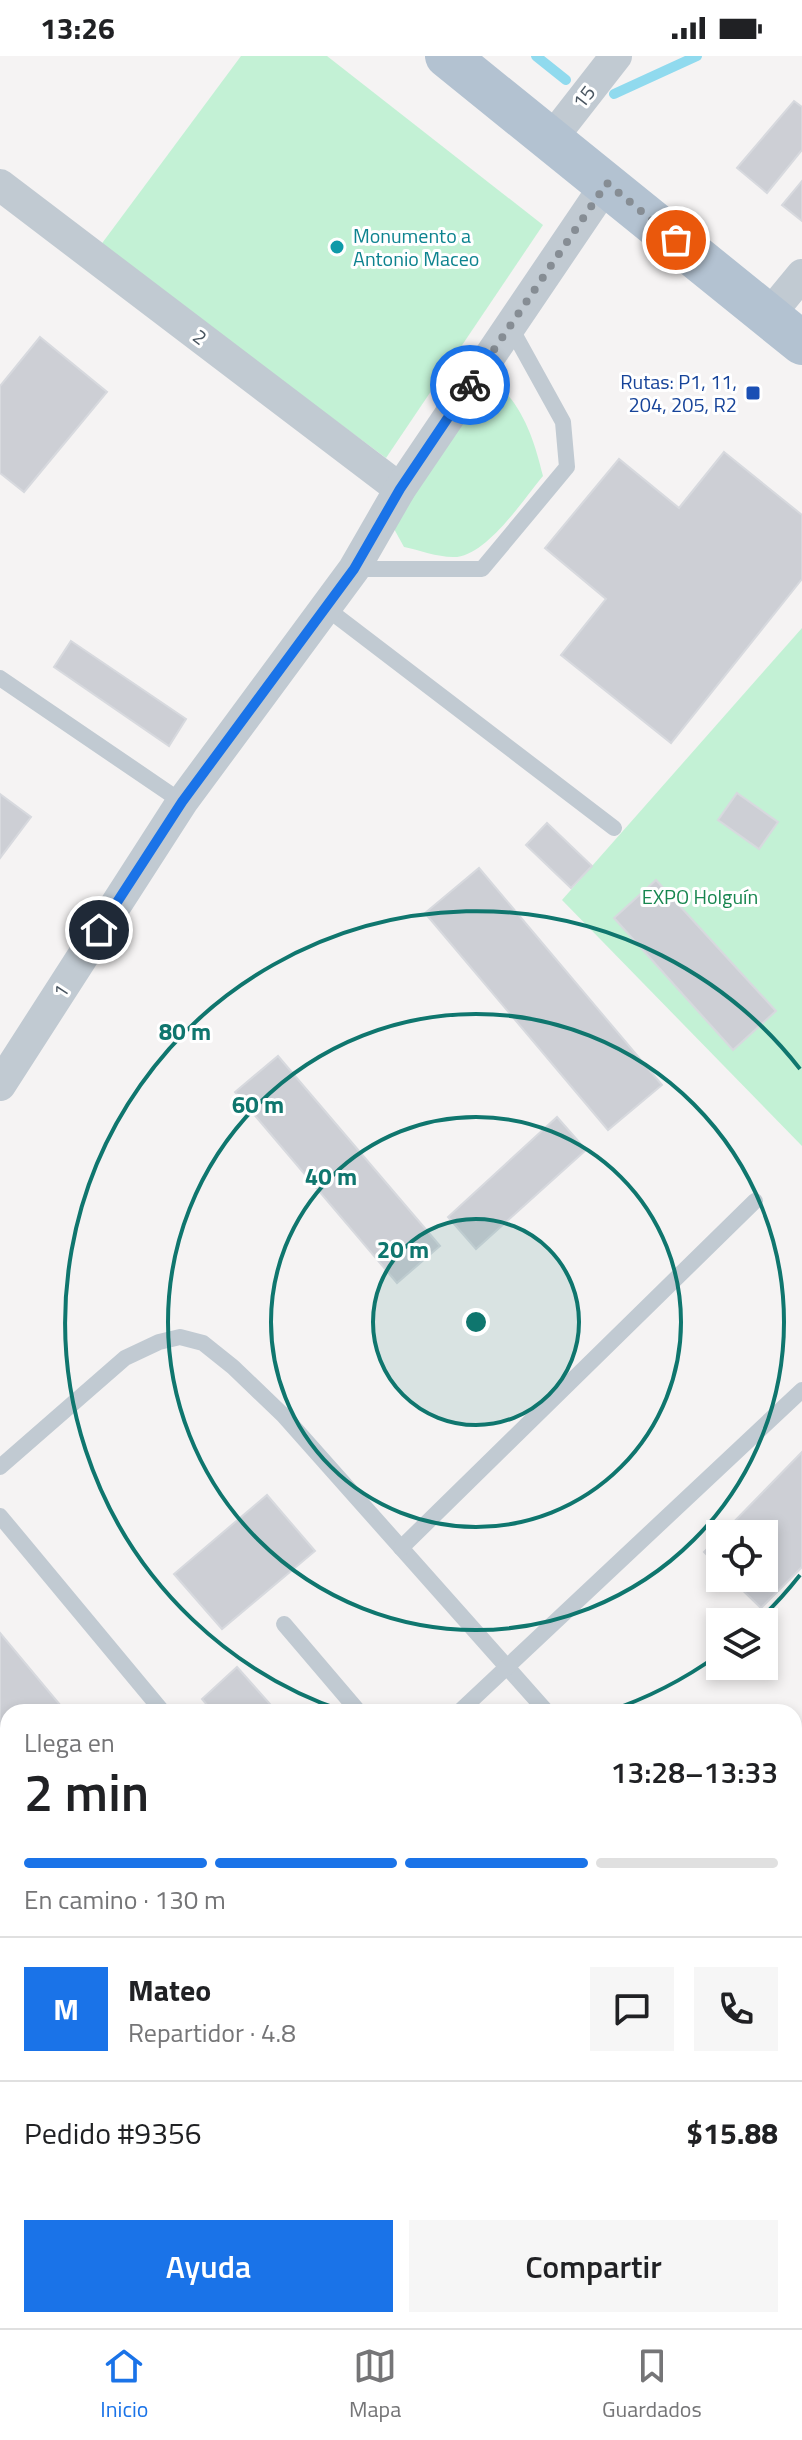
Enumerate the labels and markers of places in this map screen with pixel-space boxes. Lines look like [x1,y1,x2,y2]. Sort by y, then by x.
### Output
pin [642,206,710,274]
place label: Monumento a Antonio Maceo [353,220,479,274]
marker: Monumento a Antonio Maceo [328,238,346,256]
place label: Rutas: P1, 11, 204, 205, R2 [620,366,737,420]
marker: Rutas: P1, 11, 204, 205, R2 [744,384,762,402]
pin [65,896,133,964]
centre of rings [462,1308,490,1336]

